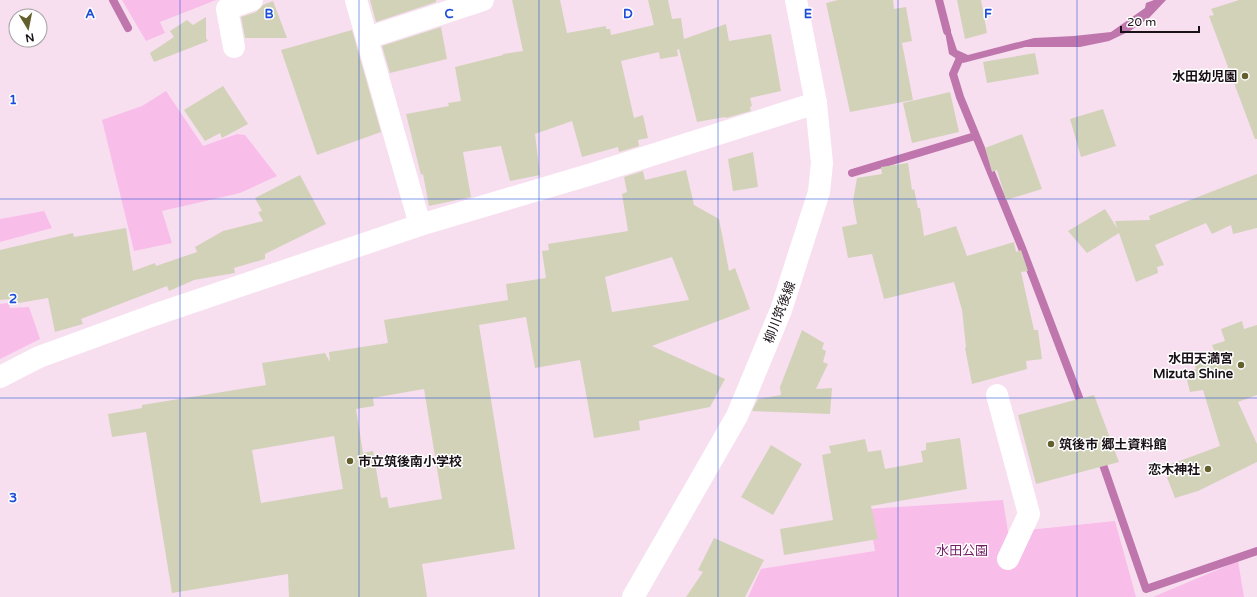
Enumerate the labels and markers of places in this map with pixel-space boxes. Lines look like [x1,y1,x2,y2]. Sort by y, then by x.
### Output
place label: 水田幼児園 [1172,69,1237,85]
marker: 水田幼児園 [1240,71,1250,81]
place label: 水田天満宮 Mizuta Shine [1153,351,1234,382]
marker: 水田天満宮 Mizuta Shine [1236,360,1246,370]
place label: 筑後市 郷土資料館 [1059,437,1166,453]
marker: 筑後市 郷土資料館 [1046,439,1056,449]
place label: 市立筑後南小学校 [358,454,462,470]
marker: 市立筑後南小学校 [345,456,355,466]
place label: 恋木神社 [1148,462,1200,478]
marker: 恋木神社 [1203,464,1213,474]

